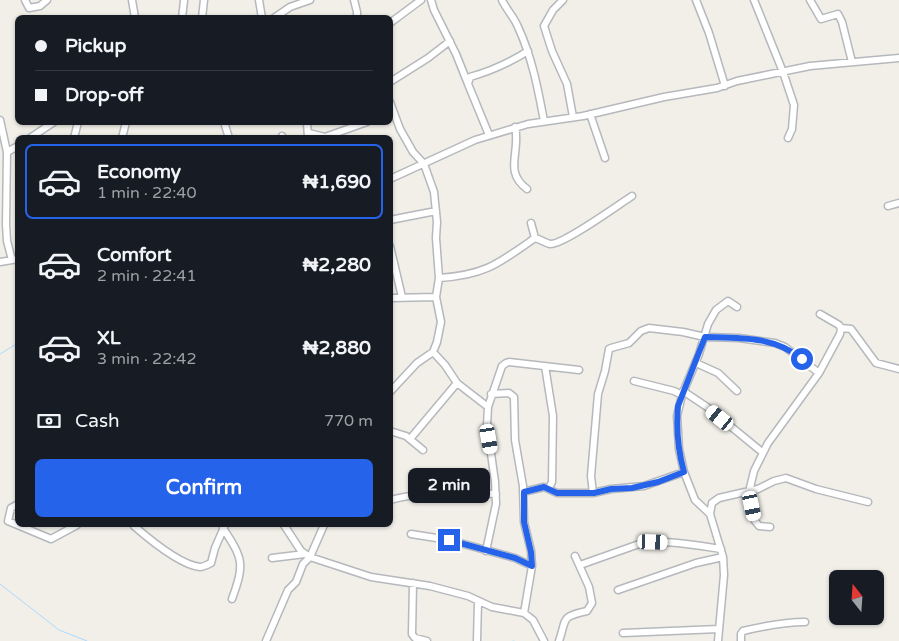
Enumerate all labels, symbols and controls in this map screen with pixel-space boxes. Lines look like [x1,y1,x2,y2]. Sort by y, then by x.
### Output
text: Pickup [65,35,126,57]
text: Drop-off [65,84,144,106]
icon: car [37,159,82,204]
text: Economy [97,161,181,183]
text: ₦1,690 [302,171,371,193]
text: 1 min · 22:40 [97,183,196,203]
icon: car [37,242,82,287]
text: Comfort [97,244,171,266]
text: ₦2,280 [302,254,371,276]
text: 2 min · 22:41 [97,266,196,286]
icon: car [37,325,82,370]
text: XL [97,327,121,349]
text: ₦2,880 [302,337,371,359]
route start [791,348,813,370]
text: 3 min · 22:42 [97,349,196,369]
car [703,403,736,433]
icon: cash [35,407,63,435]
text: Cash [75,410,120,432]
text: 770 m [324,411,373,431]
car [479,423,498,455]
button: Confirm [35,459,373,517]
callout: 2 min [408,468,490,502]
text: 2 min [428,475,470,495]
car [741,490,762,522]
route end [438,529,460,551]
car [637,534,668,550]
north arrow [829,570,884,625]
map controls [829,570,884,625]

